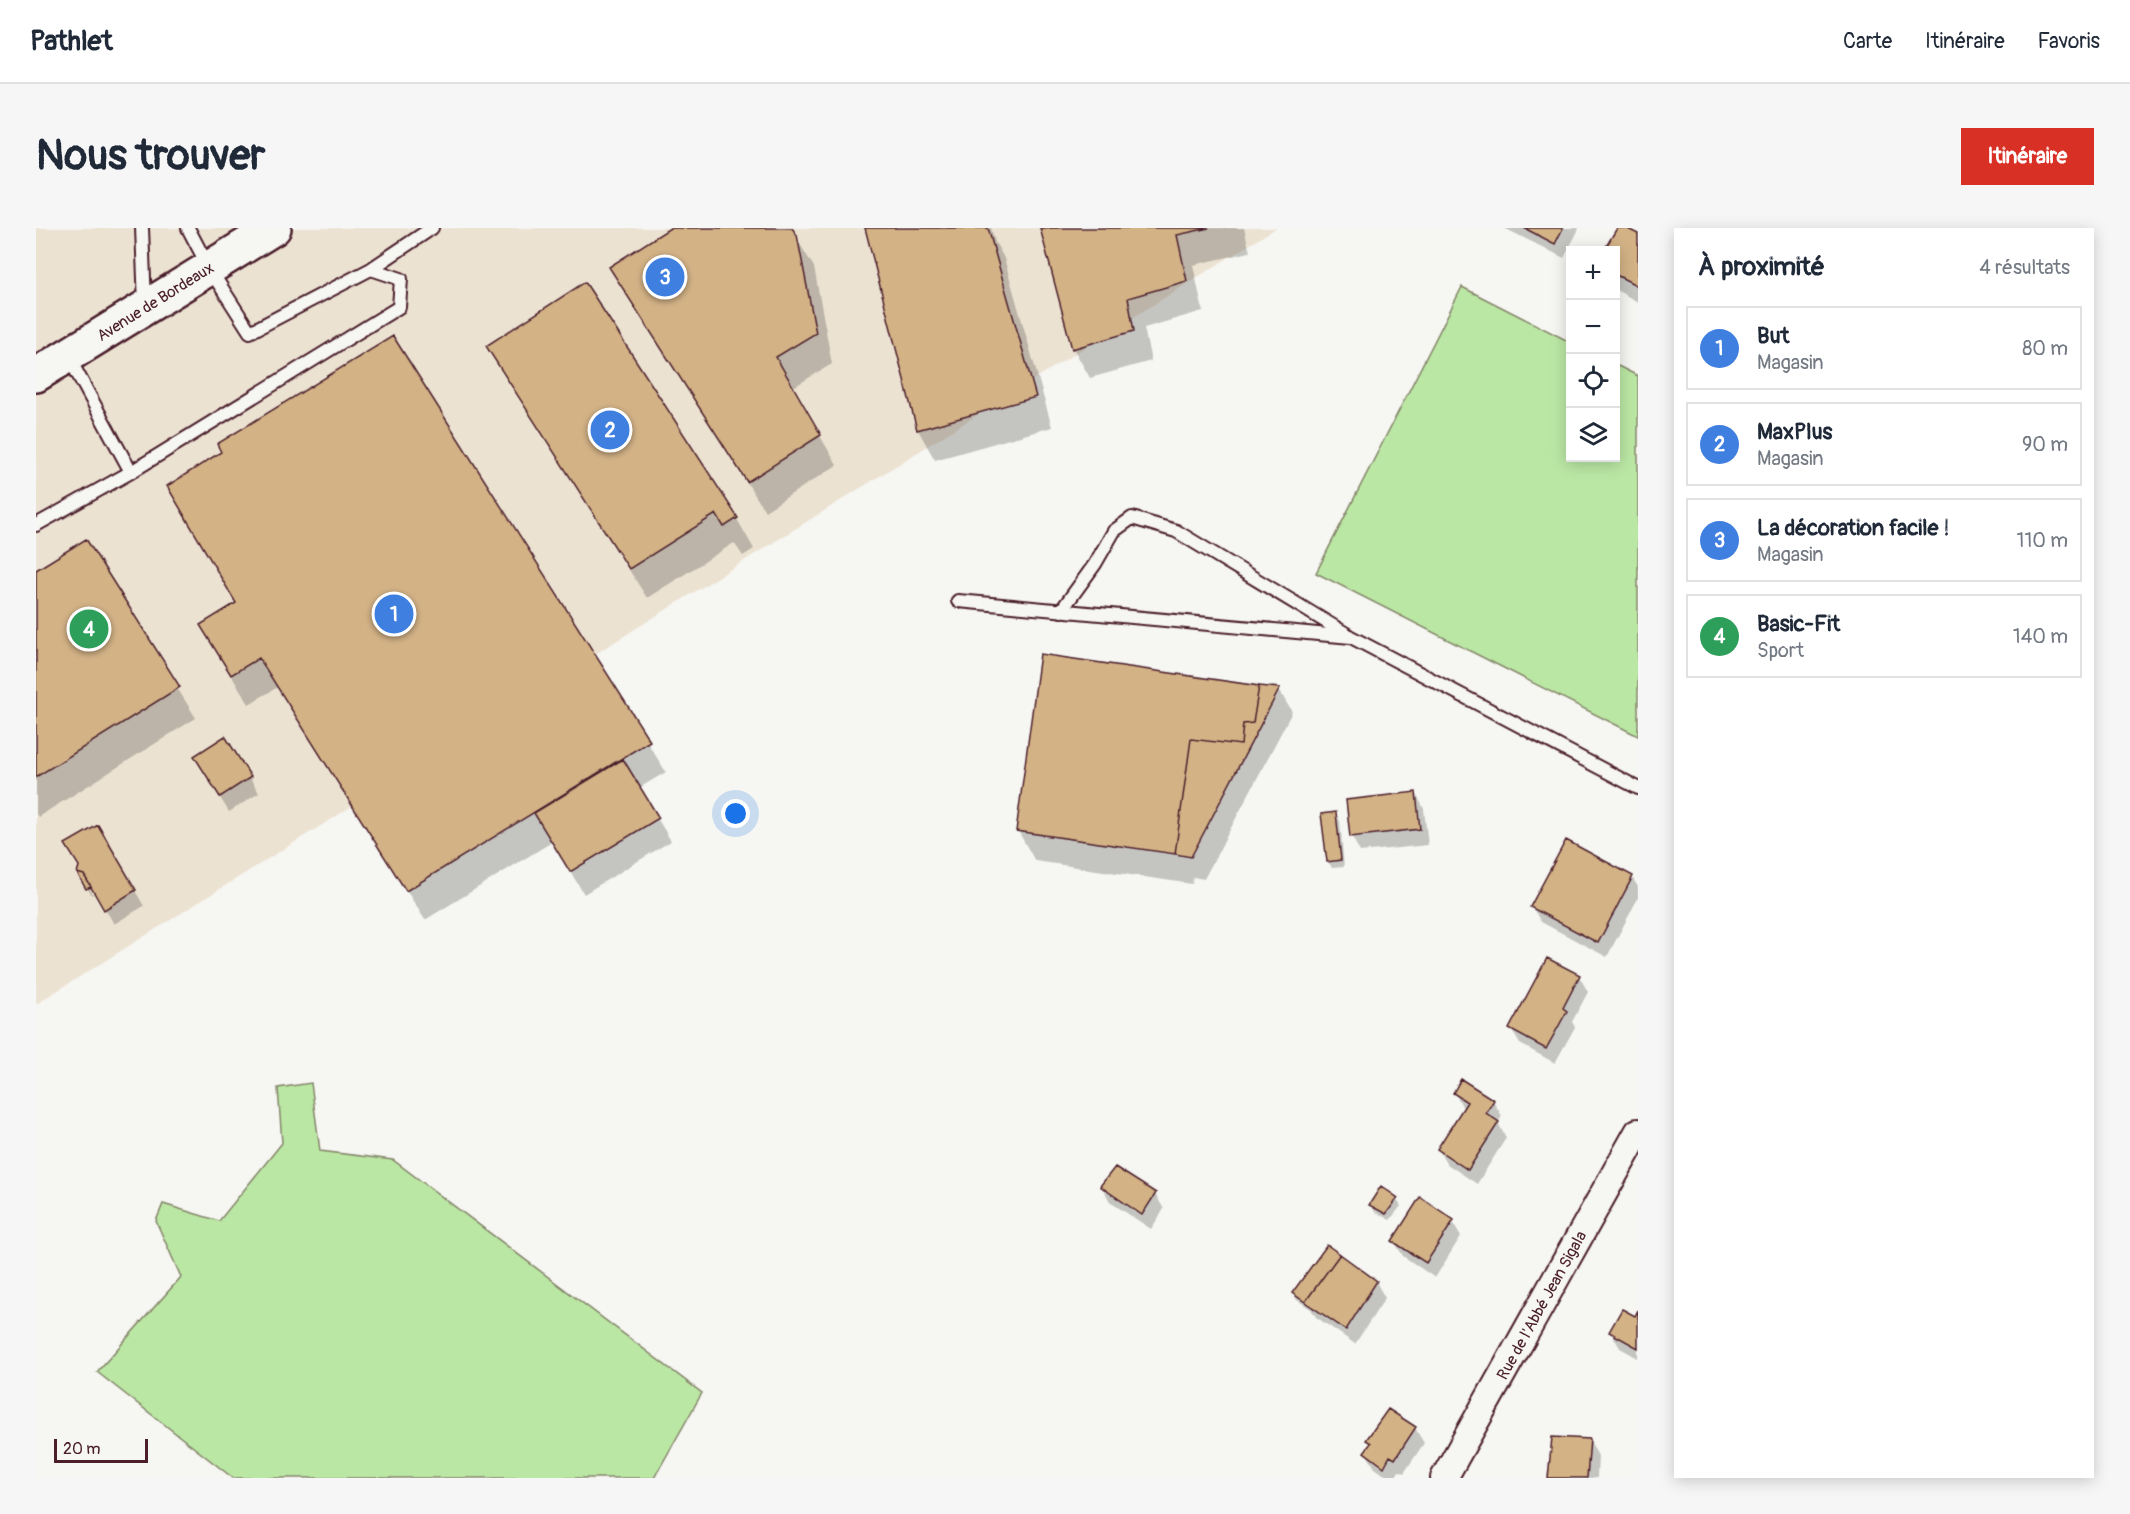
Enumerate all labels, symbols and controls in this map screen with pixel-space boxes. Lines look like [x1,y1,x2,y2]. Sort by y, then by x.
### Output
text: Pathlet [30,24,113,59]
text: Carte [1843,28,1892,55]
text: Itinéraire [1925,28,2005,55]
text: Favoris [2038,28,2100,55]
button: Itinéraire [1961,128,2094,185]
text: Nous trouver [36,130,265,182]
map controls [1566,246,1620,462]
button: + [1566,246,1620,300]
text: À proximité [1698,251,1825,283]
pin: 3 [646,254,684,300]
text: 4 résultats [1979,255,2070,280]
street label: Avenue de Bordeaux [93,258,218,346]
button: − [1566,300,1620,354]
text: But [1757,322,1789,350]
text: 1 [1716,336,1723,361]
text: 80 m [2022,336,2068,361]
text: Magasin [1757,350,1824,375]
button: locate [1566,354,1620,408]
pin: 2 [590,408,630,452]
button: layers [1566,408,1620,462]
text: MaxPlus [1757,418,1832,446]
text: 2 [1714,432,1725,457]
text: 90 m [2022,432,2068,457]
text: Magasin [1757,446,1824,471]
text: La décoration facile ! [1757,514,1949,542]
text: 3 [1714,528,1725,553]
text: 110 m [2017,528,2068,553]
text: Magasin [1757,542,1824,567]
pin: 1 [374,592,414,636]
pin: 4 [70,606,108,652]
text: Basic-Fit [1757,610,1840,638]
text: 4 [1714,624,1725,649]
text: 140 m [2013,624,2068,649]
text: Sport [1757,638,1804,663]
your location [721,799,750,828]
street label: Rue de l'Abbé Jean Sigala [1493,1228,1591,1383]
scale bar [54,1436,148,1464]
text: 20 m [63,1439,101,1459]

